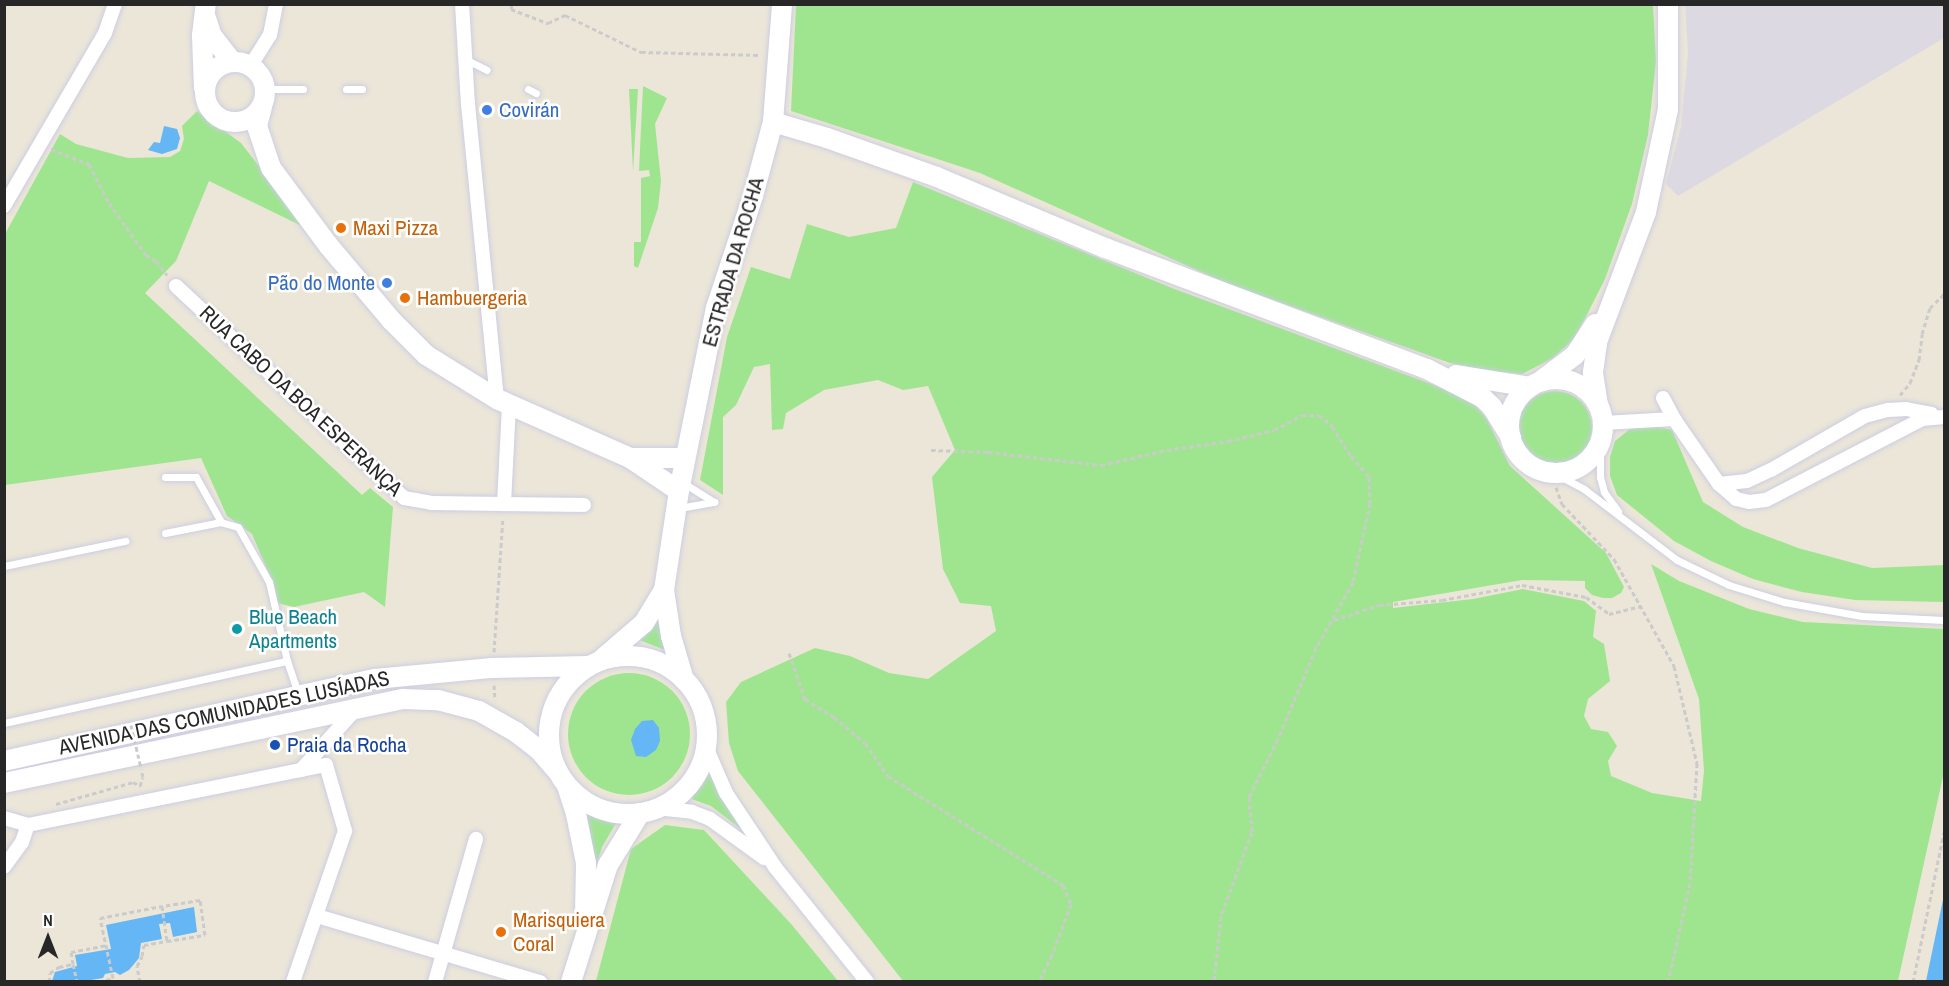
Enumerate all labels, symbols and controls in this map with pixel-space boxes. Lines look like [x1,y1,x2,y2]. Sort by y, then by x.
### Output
place label: Covirán [499,97,559,123]
marker: Covirán [480,103,494,117]
street label: ESTRADA DA ROCHA [696,173,770,351]
place label: Maxi Pizza [353,215,438,241]
marker: Maxi Pizza [334,221,348,235]
place label: Pão do Monte [268,270,375,296]
marker: Pão do Monte [380,276,394,290]
place label: Hambuergeria [417,285,527,311]
marker: Hambuergeria [398,291,412,305]
street label: RUA CABO DA BOA ESPERANÇA [193,299,409,503]
place label: Blue Beach Apartments [249,604,337,654]
marker: Blue Beach Apartments [230,622,244,636]
street label: AVENIDA DAS COMUNIDADES LUSÍADAS [56,665,392,761]
place label: Praia da Rocha [287,732,407,758]
marker: Praia da Rocha [268,738,282,752]
place label: Marisquiera Coral [513,907,605,957]
north arrow [18,908,78,968]
text: N [43,909,53,931]
marker: Marisquiera Coral [494,925,508,939]

